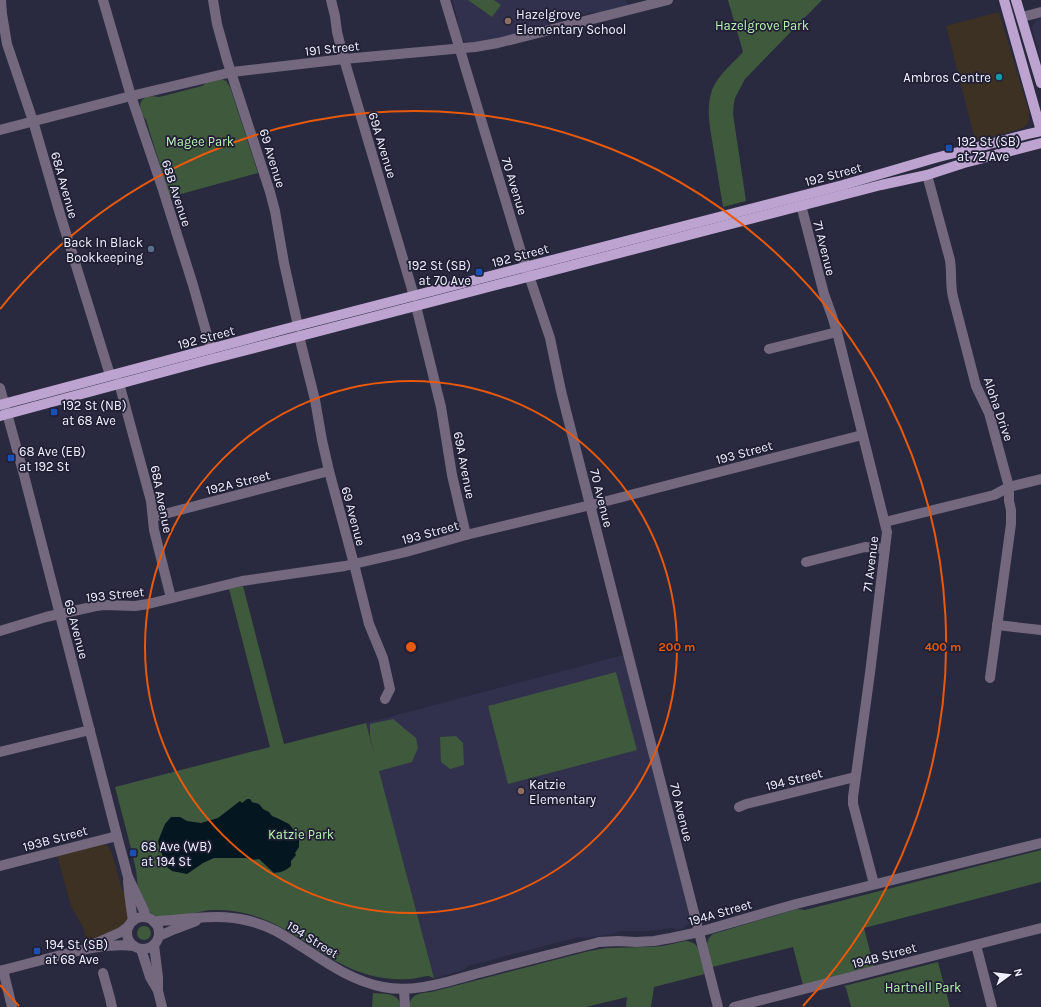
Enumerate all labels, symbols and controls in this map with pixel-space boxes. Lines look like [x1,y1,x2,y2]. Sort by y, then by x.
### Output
place label: Hazelgrove Elementary School [516,7,626,37]
marker: Hazelgrove Elementary School [503,16,513,26]
park label: Hazelgrove Park [715,18,809,33]
street label: 191 Street [304,38,360,59]
place label: Ambros Centre [903,70,991,85]
marker: Ambros Centre [994,72,1004,82]
street label: 69A Avenue [365,110,400,180]
street label: 69 Avenue [256,127,289,190]
park label: Magee Park [166,134,234,149]
place label: 192 St (SB) at 72 Ave [957,134,1020,164]
marker: 192 St (SB) at 72 Ave [944,143,954,153]
street label: 68A Avenue [48,150,81,221]
street label: 70 Avenue [499,155,531,217]
street label: 68B Avenue [159,158,194,229]
street label: 192 Street [803,160,863,189]
street label: 71 Avenue [810,219,839,278]
place label: Back In Black Bookkeeping [63,235,144,265]
street label: 192 Street [490,241,550,270]
marker: Back In Black Bookkeeping [146,244,156,254]
place label: 192 St (SB) at 70 Ave [408,258,471,288]
marker: 192 St (SB) at 70 Ave [474,267,484,277]
street label: 192 Street [176,323,236,352]
street label: Aloha Drive [981,375,1017,443]
place label: 192 St (NB) at 68 Ave [62,398,127,428]
marker: 192 St (NB) at 68 Ave [49,407,59,417]
street label: 69A Avenue [451,430,478,500]
street label: 193 Street [714,438,774,467]
place label: 68 Ave (EB) at 192 St [19,444,86,474]
marker: 68 Ave (EB) at 192 St [6,453,16,463]
street label: 68A Avenue [148,464,175,535]
street label: 192A Street [204,467,272,498]
street label: 70 Avenue [587,467,616,529]
street label: 69 Avenue [338,485,369,548]
street label: 193 Street [400,518,460,547]
street label: 71 Avenue [860,535,881,593]
street label: 193 Street [85,584,145,605]
street label: 68 Avenue [61,598,92,661]
centre of rings [404,640,418,654]
text: 200 m [659,640,695,654]
text: 400 m [925,640,961,654]
street label: 194 Street [764,765,824,794]
place label: Katzie Elementary [529,777,596,807]
street label: 70 Avenue [667,781,696,843]
marker: Katzie Elementary [516,786,526,796]
street label: 193B Street [21,823,89,854]
park label: Katzie Park [268,827,334,842]
place label: 68 Ave (WB) at 194 St [141,839,212,869]
marker: 68 Ave (WB) at 194 St [128,848,138,858]
street label: 194A Street [687,896,754,929]
street label: 194 Street [284,918,341,961]
place label: 194 St (SB) at 68 Ave [45,937,108,967]
street label: 194B Street [850,940,918,971]
marker: 194 St (SB) at 68 Ave [32,946,42,956]
north arrow [989,955,1029,995]
text: N [1011,967,1025,978]
park label: Hartnell Park [885,980,961,995]

